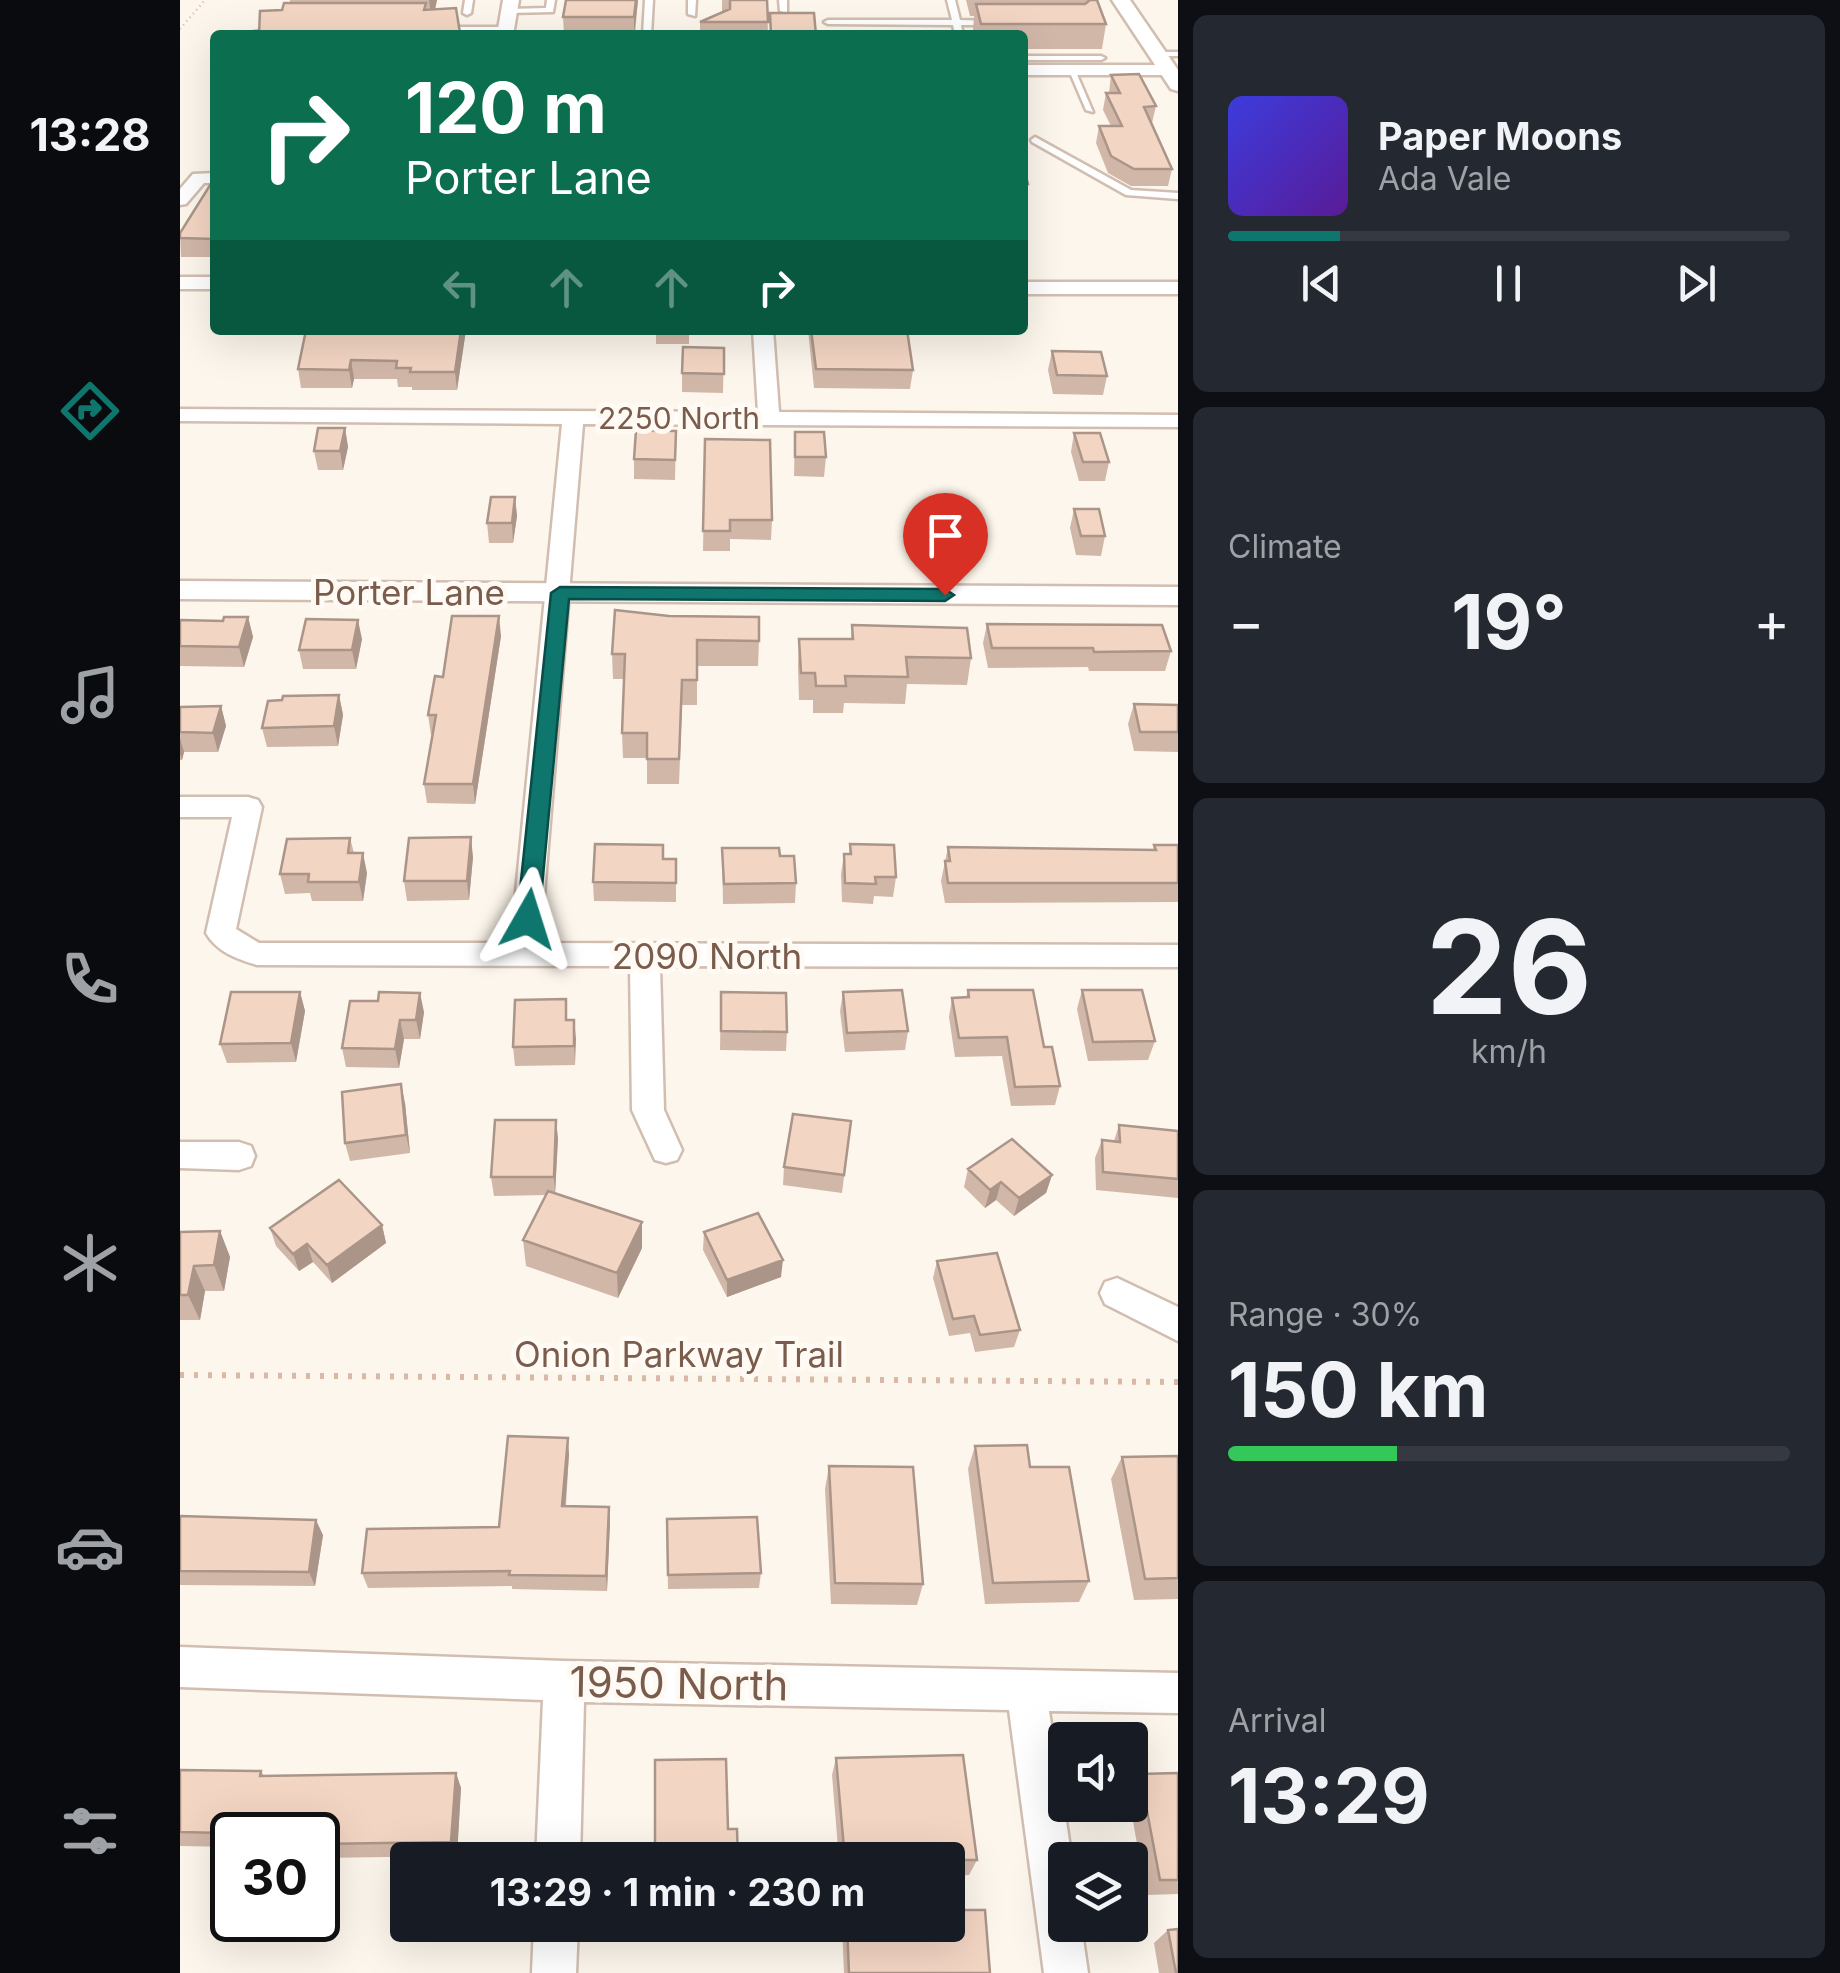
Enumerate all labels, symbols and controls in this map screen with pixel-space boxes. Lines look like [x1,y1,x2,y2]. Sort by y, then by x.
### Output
text: 120 m [405,65,607,150]
icon: right [240,70,370,200]
text: 13:28 [29,107,151,162]
text: Paper Moons [1378,113,1622,159]
text: Porter Lane [405,150,652,205]
text: Ada Vale [1378,159,1511,198]
icon: previous [1294,256,1349,311]
icon: pause [1481,256,1536,311]
icon: next [1669,256,1724,311]
icon: left [434,260,489,315]
icon: ahead [539,260,594,315]
icon: ahead [644,260,699,315]
icon: right [749,260,804,315]
icon: directions [55,376,125,446]
street label: 2250 North [598,400,760,436]
pin [903,493,988,596]
icon: arrive [918,508,973,563]
text: Climate [1228,527,1342,566]
street label: Porter Lane [313,571,505,613]
text: 19° [1451,576,1567,667]
text: − [1228,589,1264,655]
text: + [1754,589,1790,655]
icon: music [55,660,125,730]
position arrow [476,867,580,971]
text: 26 [1426,888,1592,1045]
street label: 2090 North [612,935,802,977]
icon: phone [55,944,125,1014]
text: km/h [1471,1032,1547,1071]
icon: climate [55,1228,125,1298]
text: Range · 30% [1228,1295,1422,1334]
street label: Onion Parkway Trail [514,1333,844,1375]
text: 150 km [1228,1344,1489,1435]
icon: car [55,1512,125,1582]
street label: 1950 North [569,1656,789,1710]
text: Arrival [1228,1701,1326,1740]
map controls [1048,1722,1148,1942]
button: sound [1048,1722,1148,1822]
text: 13:29 [1228,1750,1430,1841]
icon: filters [55,1796,125,1866]
speed limit sign: 30 [210,1812,340,1942]
button: layers [1048,1842,1148,1942]
text: 13:29 · 1 min · 230 m [490,1869,865,1915]

